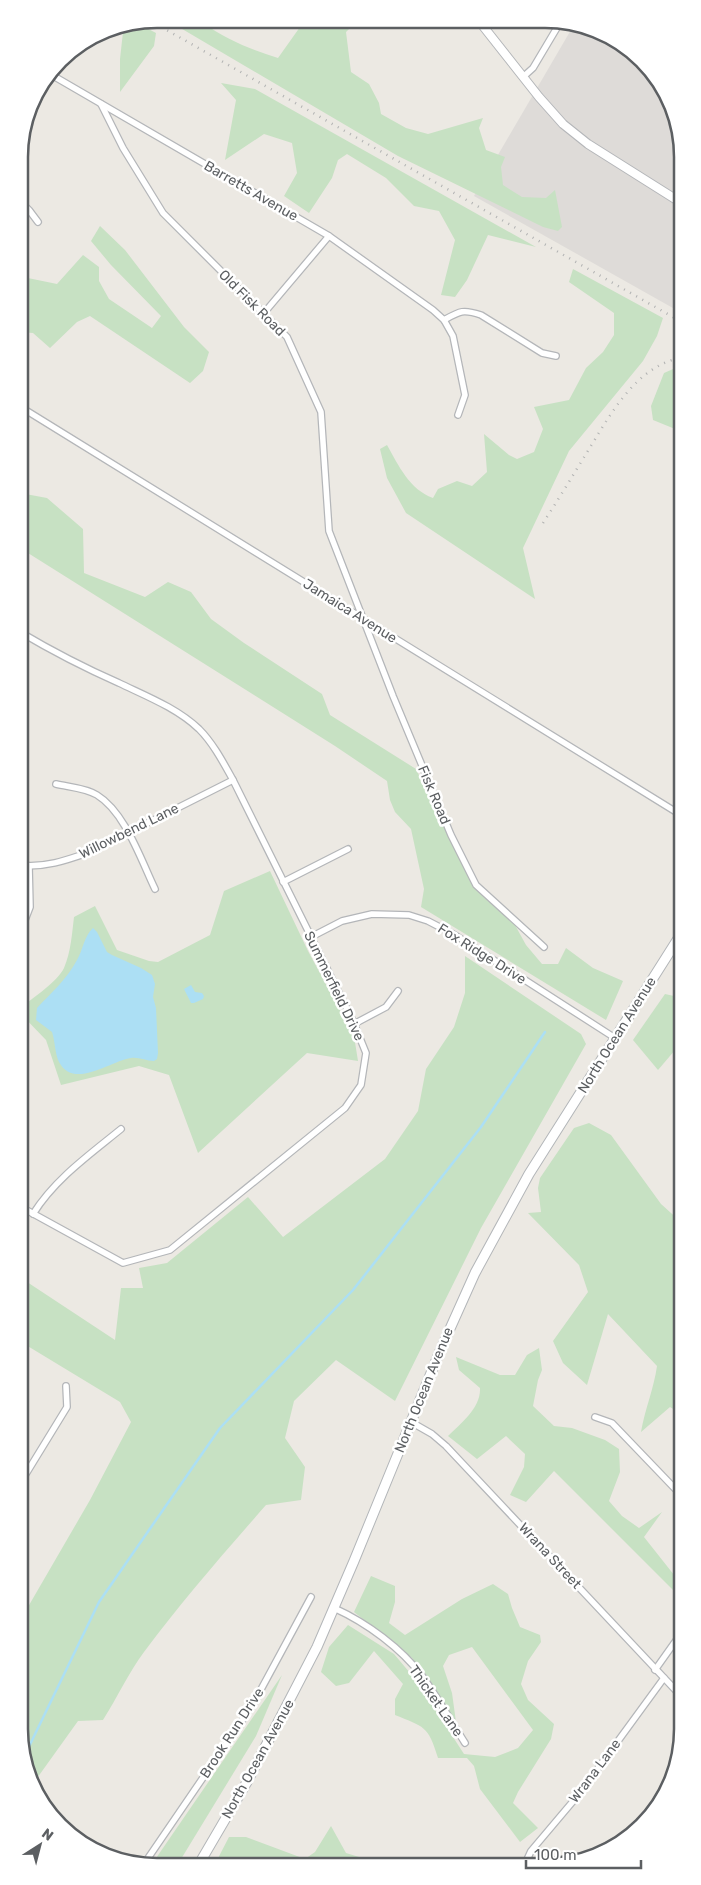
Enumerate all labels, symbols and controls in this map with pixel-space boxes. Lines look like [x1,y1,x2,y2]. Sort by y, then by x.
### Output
street label: Barretts Avenue [201,157,301,225]
street label: Old Fisk Road [215,266,289,340]
street label: Jamaica Avenue [300,575,400,647]
street label: Fisk Road [414,763,454,827]
street label: Willowbend Lane [76,799,182,862]
street label: Fox Ridge Drive [435,920,529,988]
street label: Summerfield Drive [300,929,368,1044]
street label: North Ocean Avenue [574,974,660,1096]
street label: North Ocean Avenue [391,1325,457,1455]
street label: Wrana Street [515,1519,585,1593]
street label: Thicket Lane [405,1662,467,1740]
street label: Brook Run Drive [196,1684,268,1781]
street label: North Ocean Avenue [218,1696,298,1822]
street label: Wrana Lane [565,1736,625,1806]
north arrow [15,1820,65,1870]
text: N [38,1825,56,1845]
scale bar [526,1838,641,1870]
text: 100 m [534,1846,576,1864]

